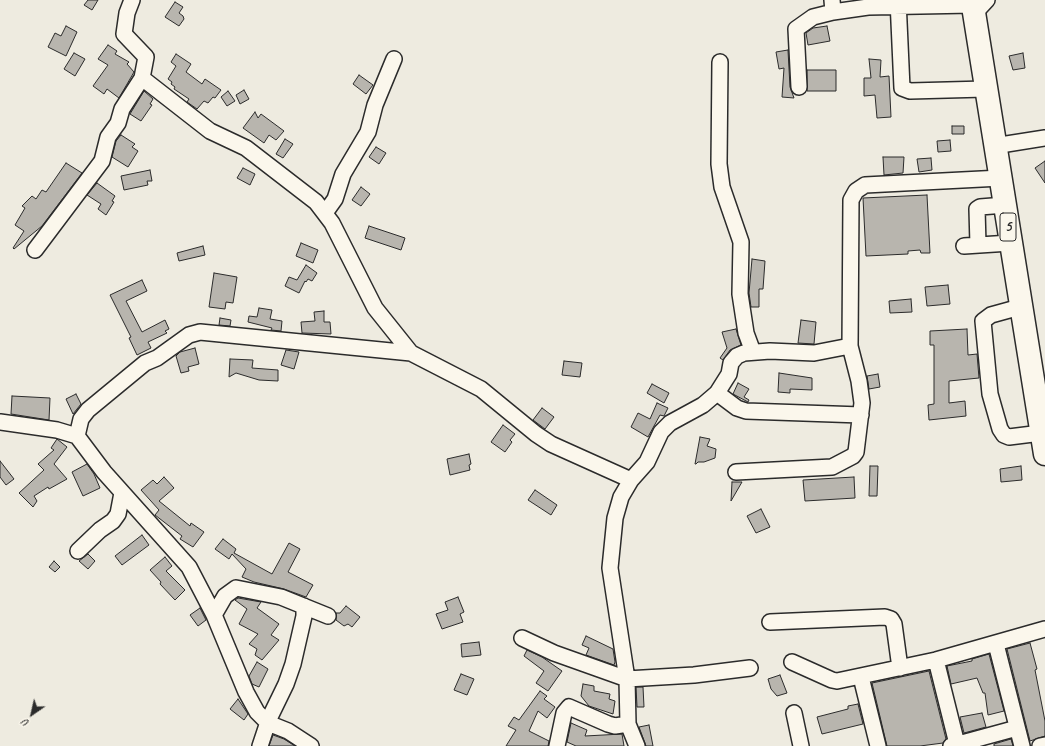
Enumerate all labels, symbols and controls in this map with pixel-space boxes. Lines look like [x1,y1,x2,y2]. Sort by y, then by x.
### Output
road number: 5 [1000,213,1016,241]
north arrow [12,694,52,734]
text: U [19,717,31,731]

